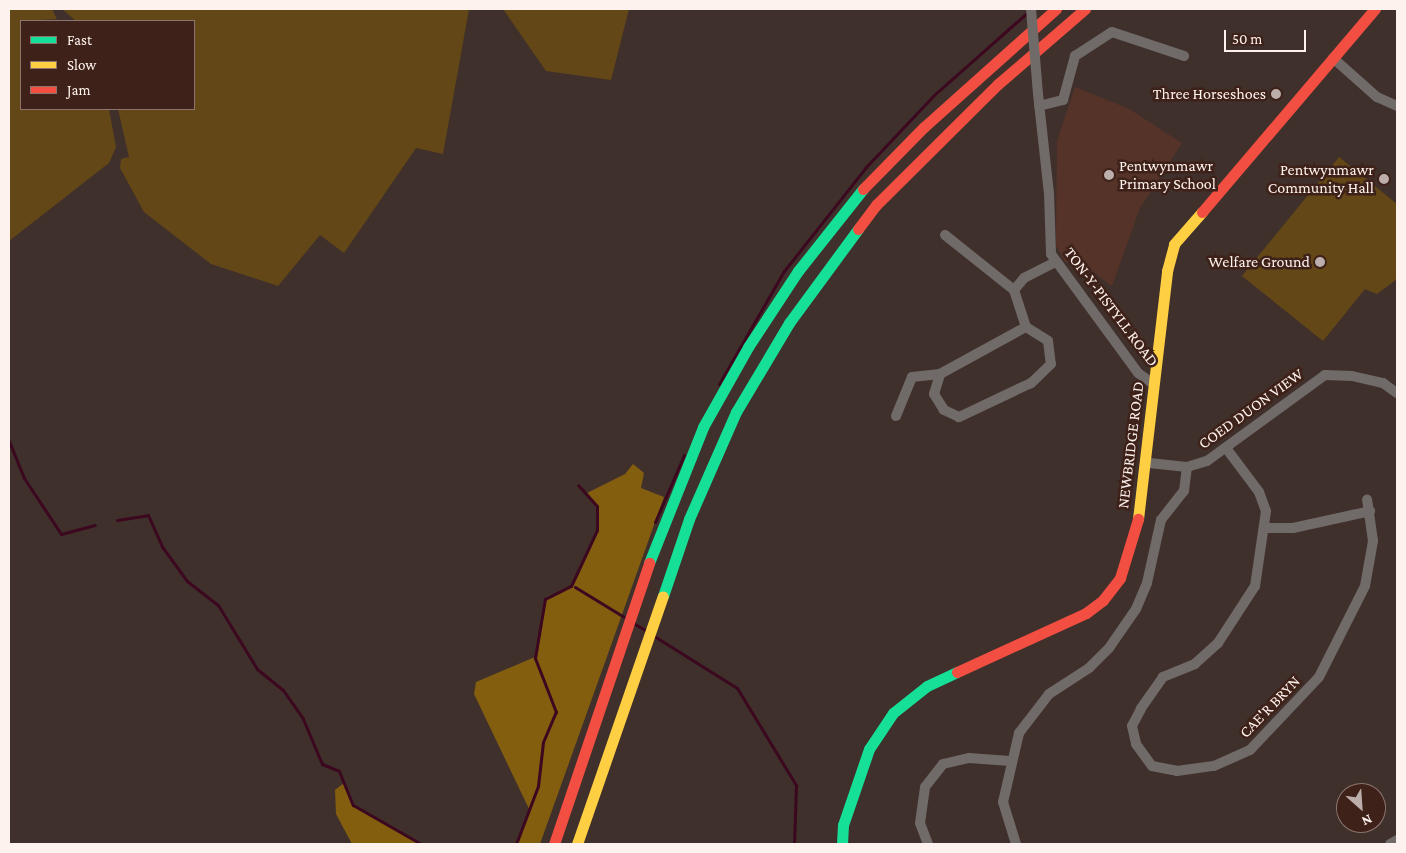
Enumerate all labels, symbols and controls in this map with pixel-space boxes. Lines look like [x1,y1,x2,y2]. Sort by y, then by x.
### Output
legend [20,20,195,110]
scale bar [1226,20,1308,52]
text: 50 m [1232,31,1262,47]
text: Fast [67,32,92,48]
text: Slow [67,57,96,73]
text: Jam [67,82,90,98]
place label: Three Horseshoes [1153,84,1266,104]
marker: Three Horseshoes [1270,88,1282,100]
place label: Pentwynmawr Primary School [1119,156,1216,194]
place label: Pentwynmawr Community Hall [1268,160,1374,198]
marker: Pentwynmawr Primary School [1103,169,1115,181]
marker: Pentwynmawr Community Hall [1378,173,1390,185]
street label: TON-Y-PISTYLL ROAD [1060,244,1162,370]
place label: Welfare Ground [1208,252,1310,272]
marker: Welfare Ground [1314,256,1326,268]
street label: COED DUON VIEW [1195,365,1307,453]
street label: NEWBRIDGE ROAD [1114,380,1148,510]
street label: CAE'R BRYN [1236,672,1304,742]
north arrow [1336,783,1386,833]
text: N [1359,811,1375,830]

